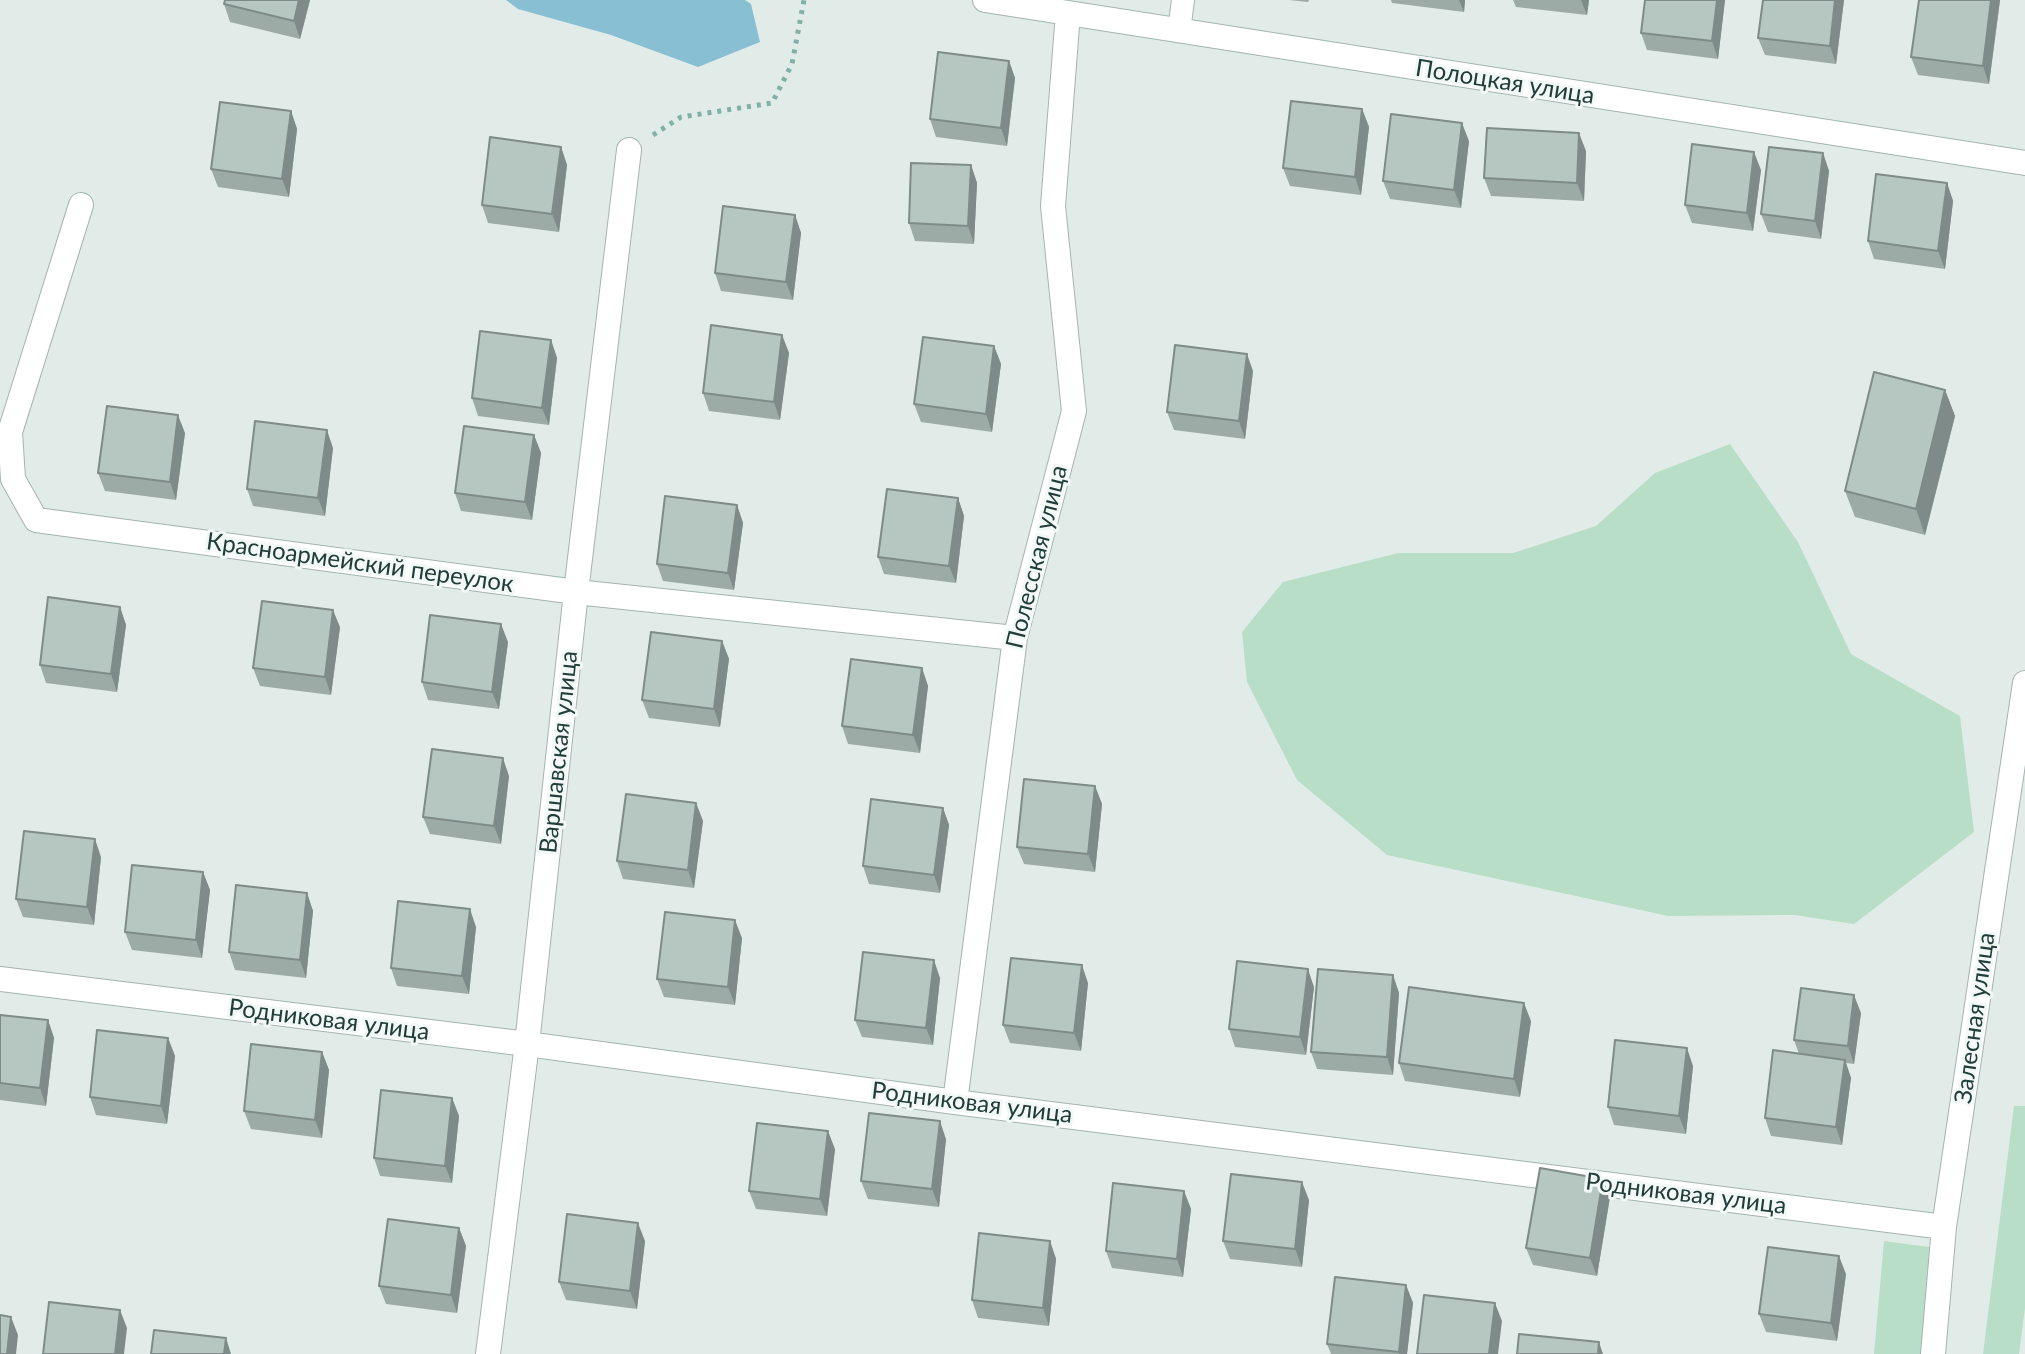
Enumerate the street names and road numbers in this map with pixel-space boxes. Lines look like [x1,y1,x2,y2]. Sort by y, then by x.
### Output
street label: Полоцкая улица [1414,54,1596,110]
street label: Полесская улица [1000,462,1074,652]
street label: Красноармейский переулок [205,527,515,599]
street label: Варшавская улица [534,649,584,855]
street label: Залесная улица [1949,930,2001,1106]
street label: Родниковая улица [227,993,431,1047]
street label: Родниковая улица [870,1076,1074,1130]
street label: Родниковая улица [1584,1167,1788,1221]

